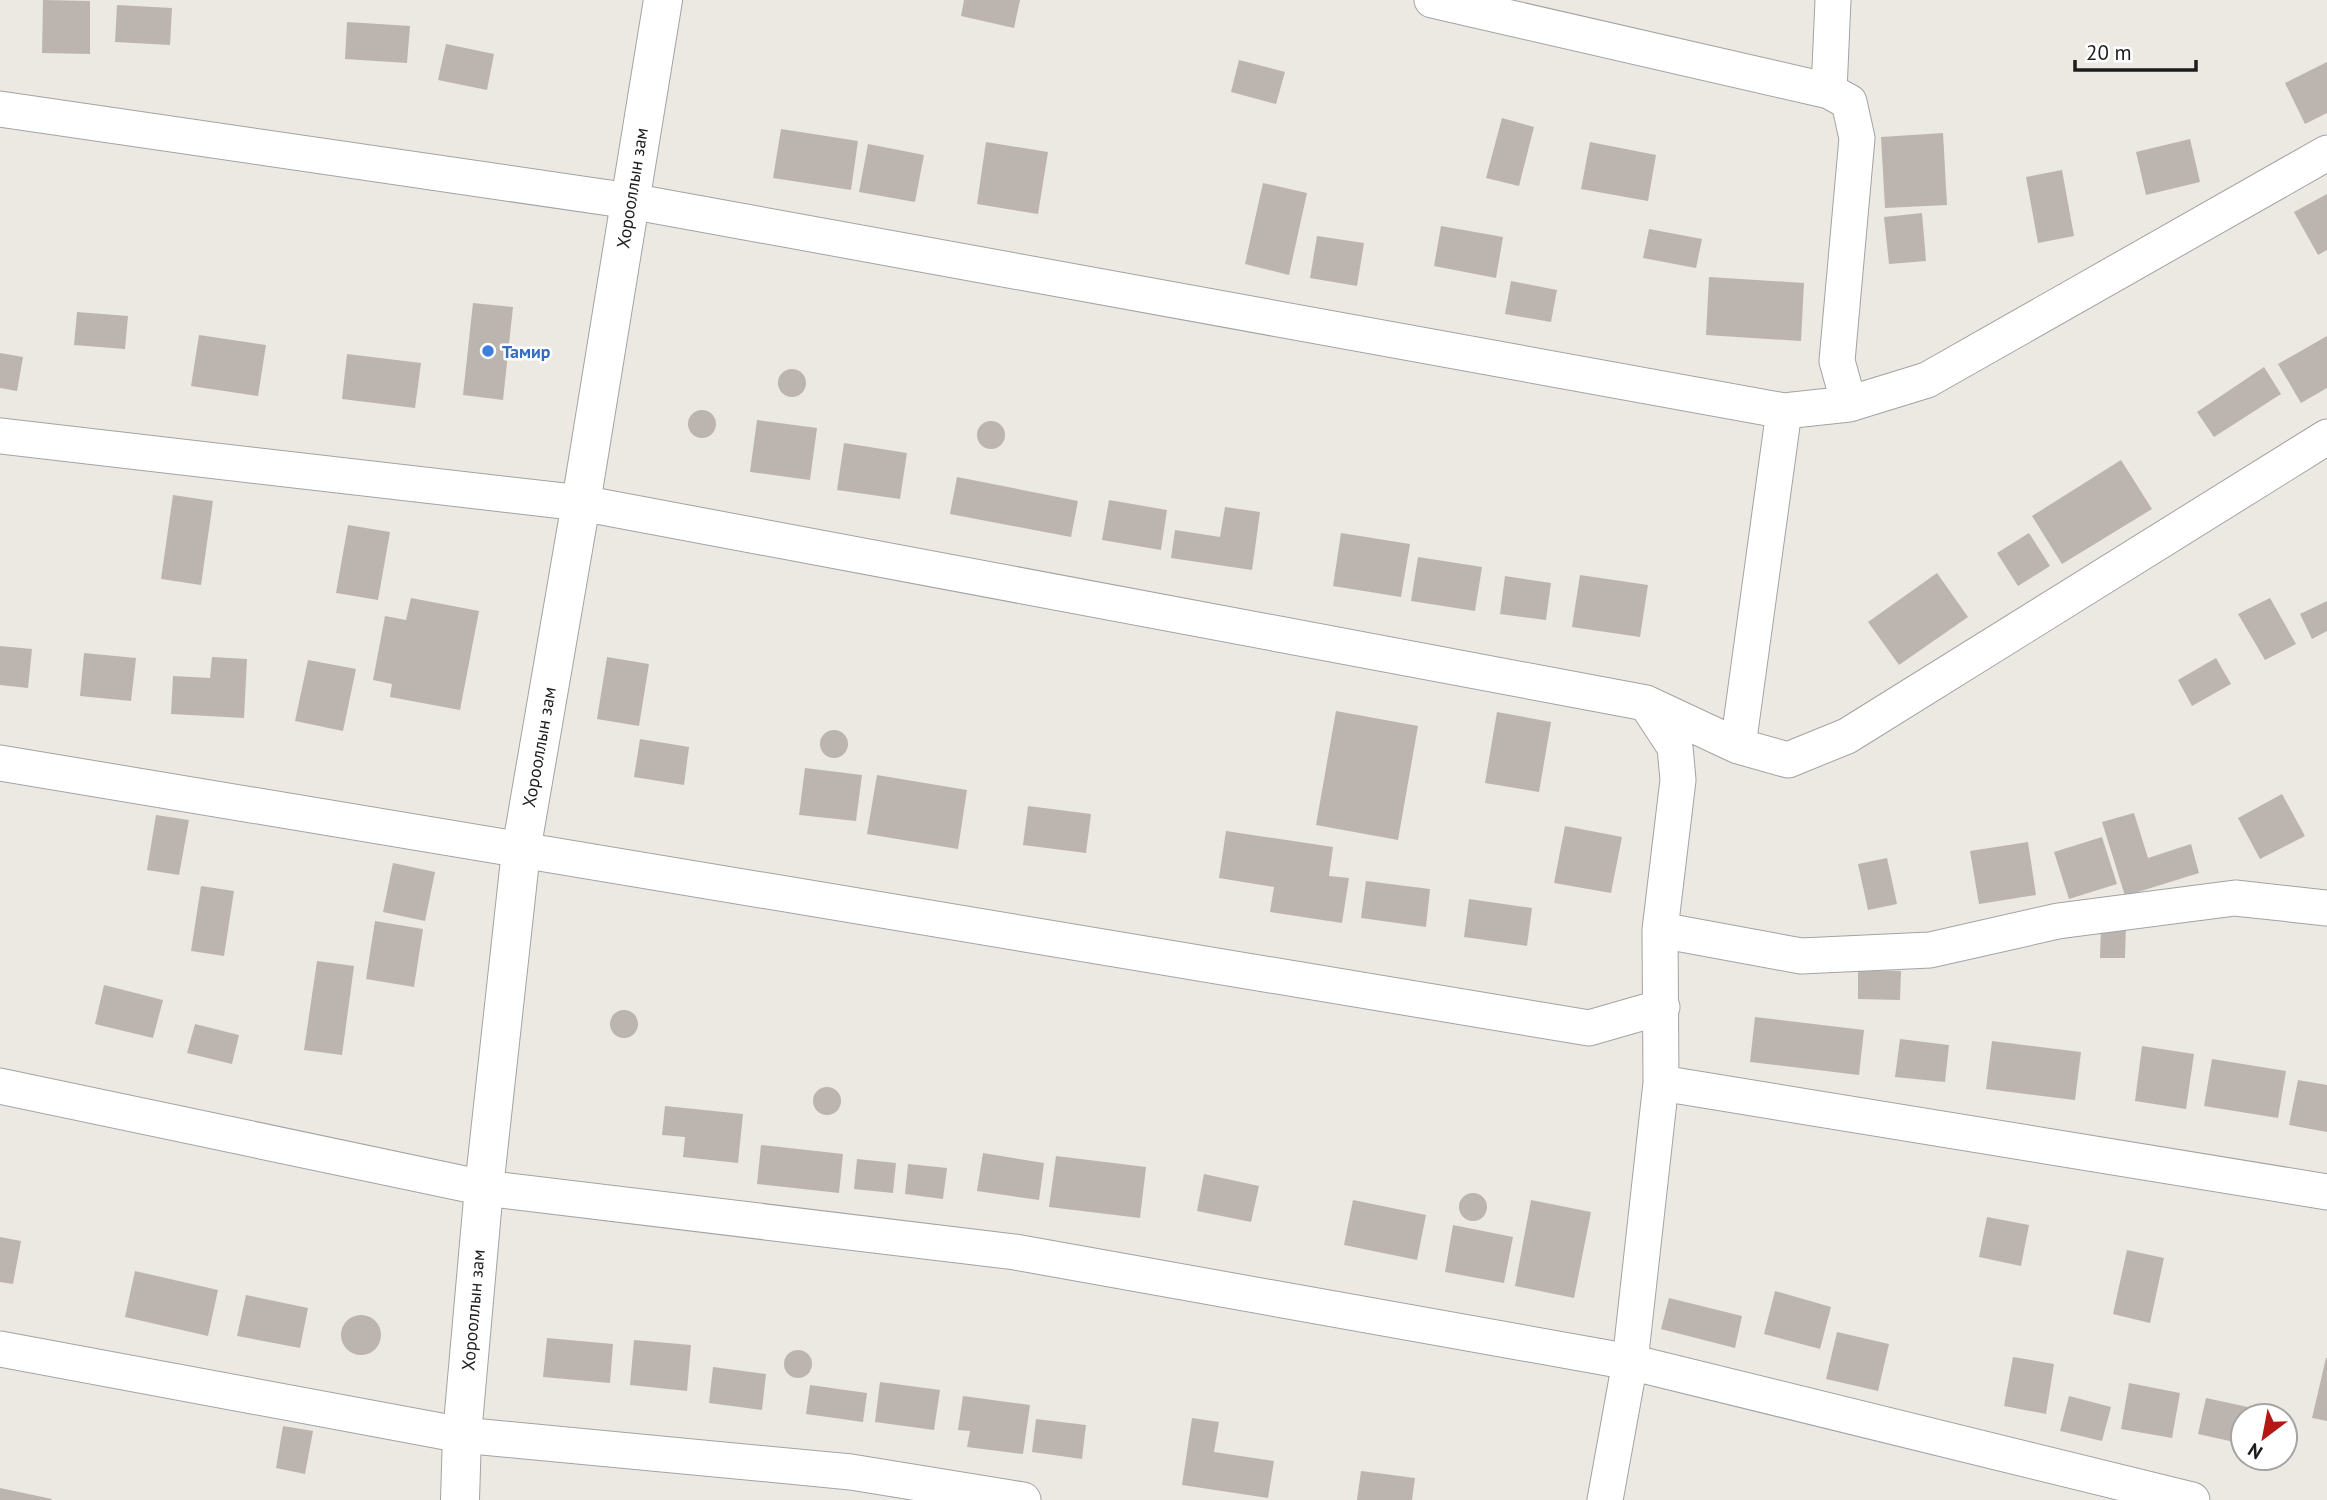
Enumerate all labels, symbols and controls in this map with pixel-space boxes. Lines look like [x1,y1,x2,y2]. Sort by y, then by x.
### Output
scale bar [2075,28,2196,72]
text: 20 m [2086,39,2132,66]
street label: Хорооллын зам [611,126,653,250]
place label: Тамир [502,340,551,363]
marker: Тамир [480,343,496,359]
street label: Хорооллын зам [517,685,561,809]
street label: Хорооллын зам [456,1248,490,1372]
north arrow [2229,1402,2299,1472]
text: N [2243,1438,2267,1465]

